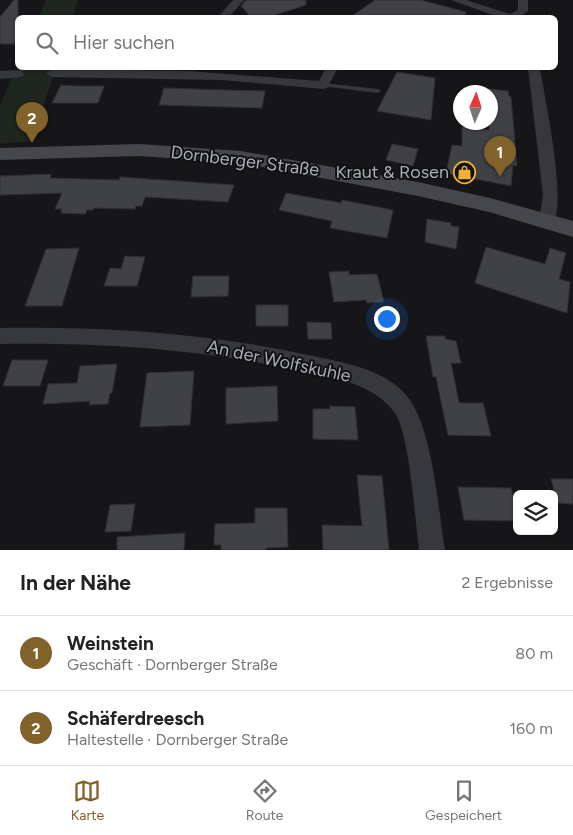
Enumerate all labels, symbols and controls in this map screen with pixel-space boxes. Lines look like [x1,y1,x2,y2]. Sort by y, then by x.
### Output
search box [15,15,558,70]
icon: search [33,29,61,57]
text: Hier suchen [73,31,174,54]
north arrow [453,85,498,130]
pin: 2 [16,102,48,143]
pin: 1 [484,136,516,177]
street label: Dornberger Straße [169,141,321,181]
shop icon: Kraut & Rosen [453,160,477,184]
place label: Kraut & Rosen [335,161,449,183]
your location [374,306,400,332]
street label: An der Wolfskuhle [205,335,353,387]
map controls [513,490,558,535]
button: layers [513,490,558,535]
text: In der Nähe [20,570,131,595]
text: 2 Ergebnisse [461,573,553,592]
text: Weinstein [67,632,154,655]
text: 1 [33,644,39,663]
text: 80 m [515,644,553,663]
text: Geschäft · Dornberger Straße [67,655,278,674]
text: Schäferdreesch [67,707,204,730]
text: 2 [31,719,41,738]
text: 160 m [510,719,553,738]
text: Haltestelle · Dornberger Straße [67,730,288,749]
tab: Karte [71,777,104,824]
tab: Route [246,777,283,824]
tab: Gespeichert [425,777,502,824]

